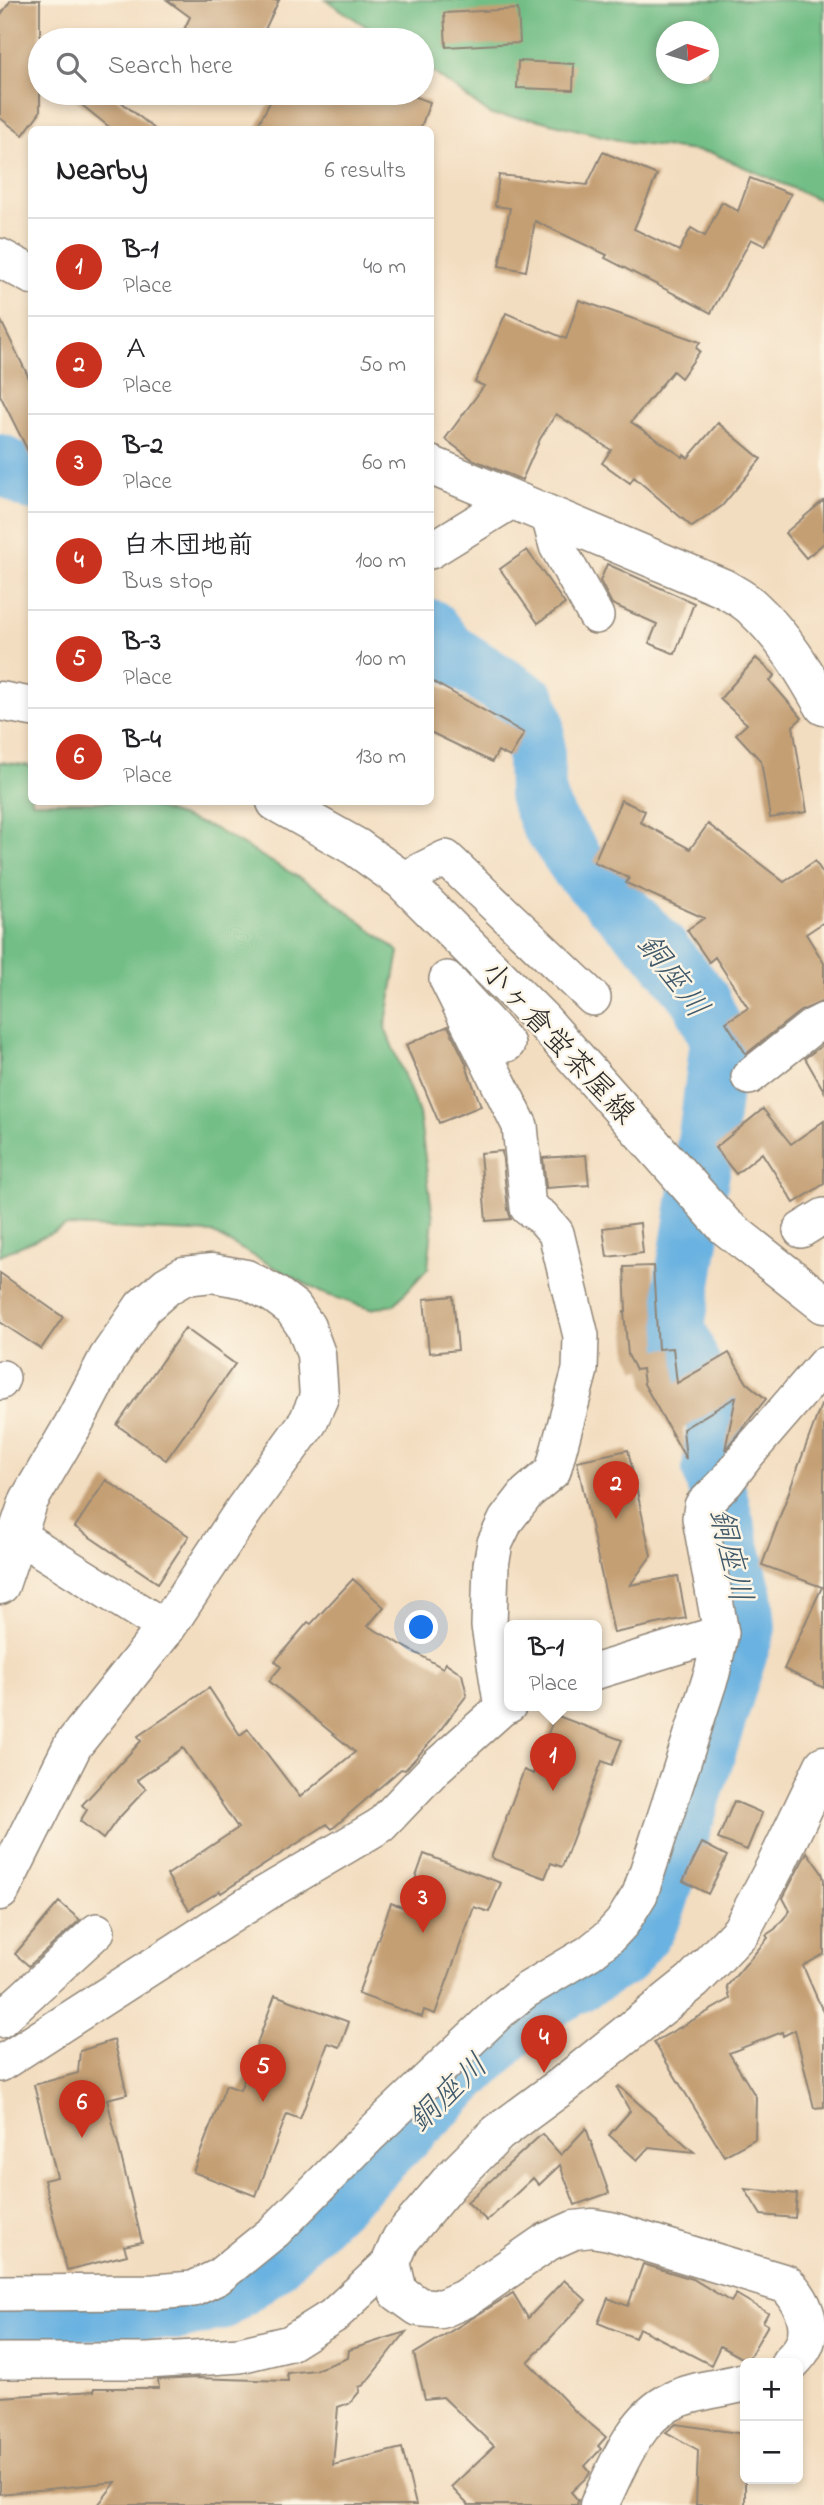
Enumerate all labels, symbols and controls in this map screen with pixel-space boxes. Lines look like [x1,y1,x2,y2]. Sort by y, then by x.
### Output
north arrow [656,21,719,84]
search box [28,28,434,105]
icon: search [52,48,90,86]
text: Search here [108,48,233,86]
text: Nearby [56,150,148,194]
text: 6 results [325,155,406,188]
text: B-1 [123,232,159,270]
text: 1 [75,251,83,284]
text: 40 m [363,251,406,284]
text: Place [123,270,172,303]
text: Ａ [123,332,149,370]
text: 2 [73,349,85,382]
text: 50 m [359,349,406,382]
text: Place [123,370,172,403]
text: B-2 [123,428,163,466]
text: 3 [74,447,84,480]
text: 60 m [362,447,406,480]
text: Place [123,466,172,499]
text: 白木団地前 [123,528,253,566]
text: 4 [74,545,84,578]
text: 100 m [355,545,406,578]
text: Bus stop [123,566,213,599]
text: B-3 [123,624,161,662]
text: 5 [72,643,86,676]
text: 100 m [355,643,406,676]
text: Place [123,662,172,695]
text: B-4 [123,722,161,760]
text: 6 [74,741,84,774]
text: 130 m [356,741,406,774]
text: Place [123,760,172,793]
water label: 銅座川 [624,925,719,1030]
street label: 小ヶ倉蛍茶屋線 [469,952,645,1136]
pin: 2 [593,1461,639,1519]
water label: 銅座川 [695,1504,762,1608]
your location [404,1610,438,1644]
popup [504,1620,602,1711]
text: B-1 [529,1630,564,1668]
text: Place [529,1668,577,1701]
pin: 1 [530,1733,576,1791]
pin: 3 [400,1875,446,1933]
pin: 4 [521,2015,567,2073]
pin: 5 [240,2044,286,2102]
water label: 銅座川 [399,2044,500,2145]
pin: 6 [59,2080,105,2138]
map controls [740,2358,803,2484]
button: + [740,2358,803,2421]
button: − [740,2421,803,2484]

